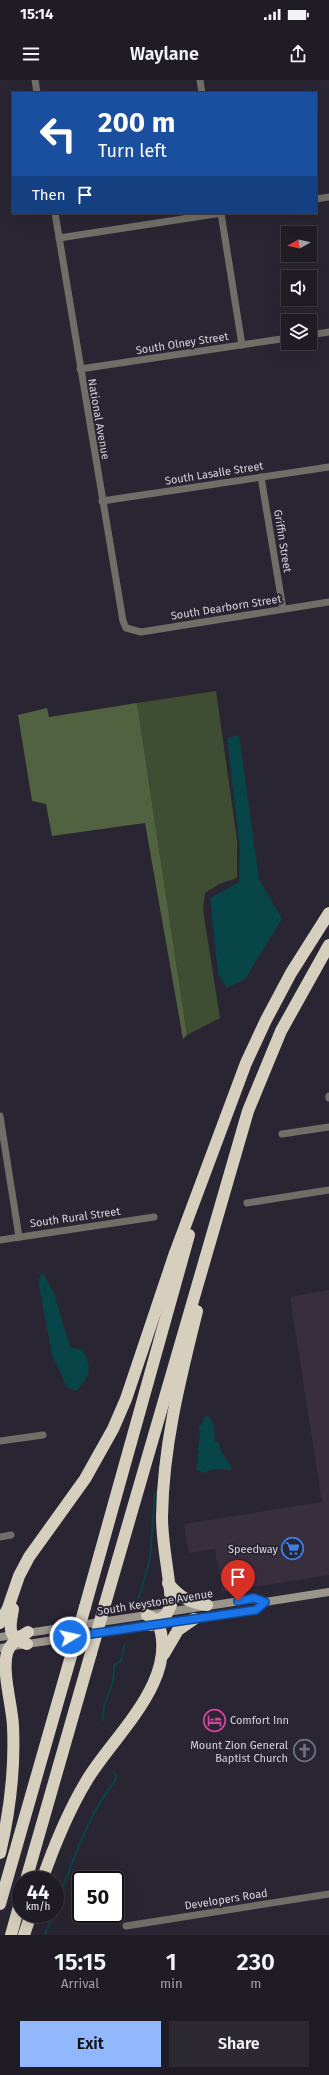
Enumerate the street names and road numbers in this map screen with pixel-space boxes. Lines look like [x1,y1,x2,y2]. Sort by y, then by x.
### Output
street label: South Olney Street [135,330,229,357]
street label: National Avenue [85,378,112,461]
street label: South Lasalle Street [164,459,264,488]
street label: Griffin Street [271,509,294,573]
street label: South Dearborn Street [170,592,282,623]
street label: South Rural Street [29,1205,121,1230]
street label: South Keystone Avenue [96,1587,214,1618]
street label: Developers Road [184,1887,269,1912]

